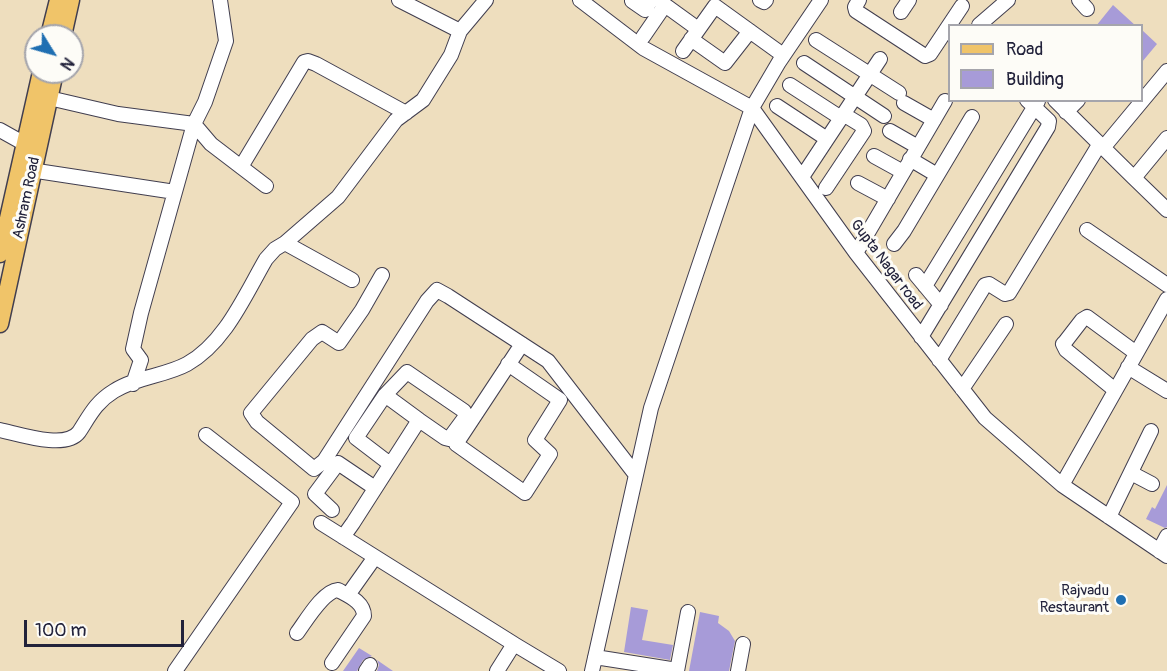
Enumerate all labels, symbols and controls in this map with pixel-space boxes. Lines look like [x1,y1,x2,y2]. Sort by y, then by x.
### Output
north arrow [24,24,84,84]
legend [948,24,1143,102]
text: Road [1006,38,1043,61]
text: N [56,53,78,74]
text: Building [1006,68,1064,91]
street label: Ashram Road [10,155,44,241]
street label: Gupta Nagar road [846,216,926,314]
place label: Rajvadu Restaurant [1040,582,1109,617]
marker: Rajvadu Restaurant [1114,593,1128,607]
scale bar [27,608,188,646]
text: 100 m [35,619,87,642]

